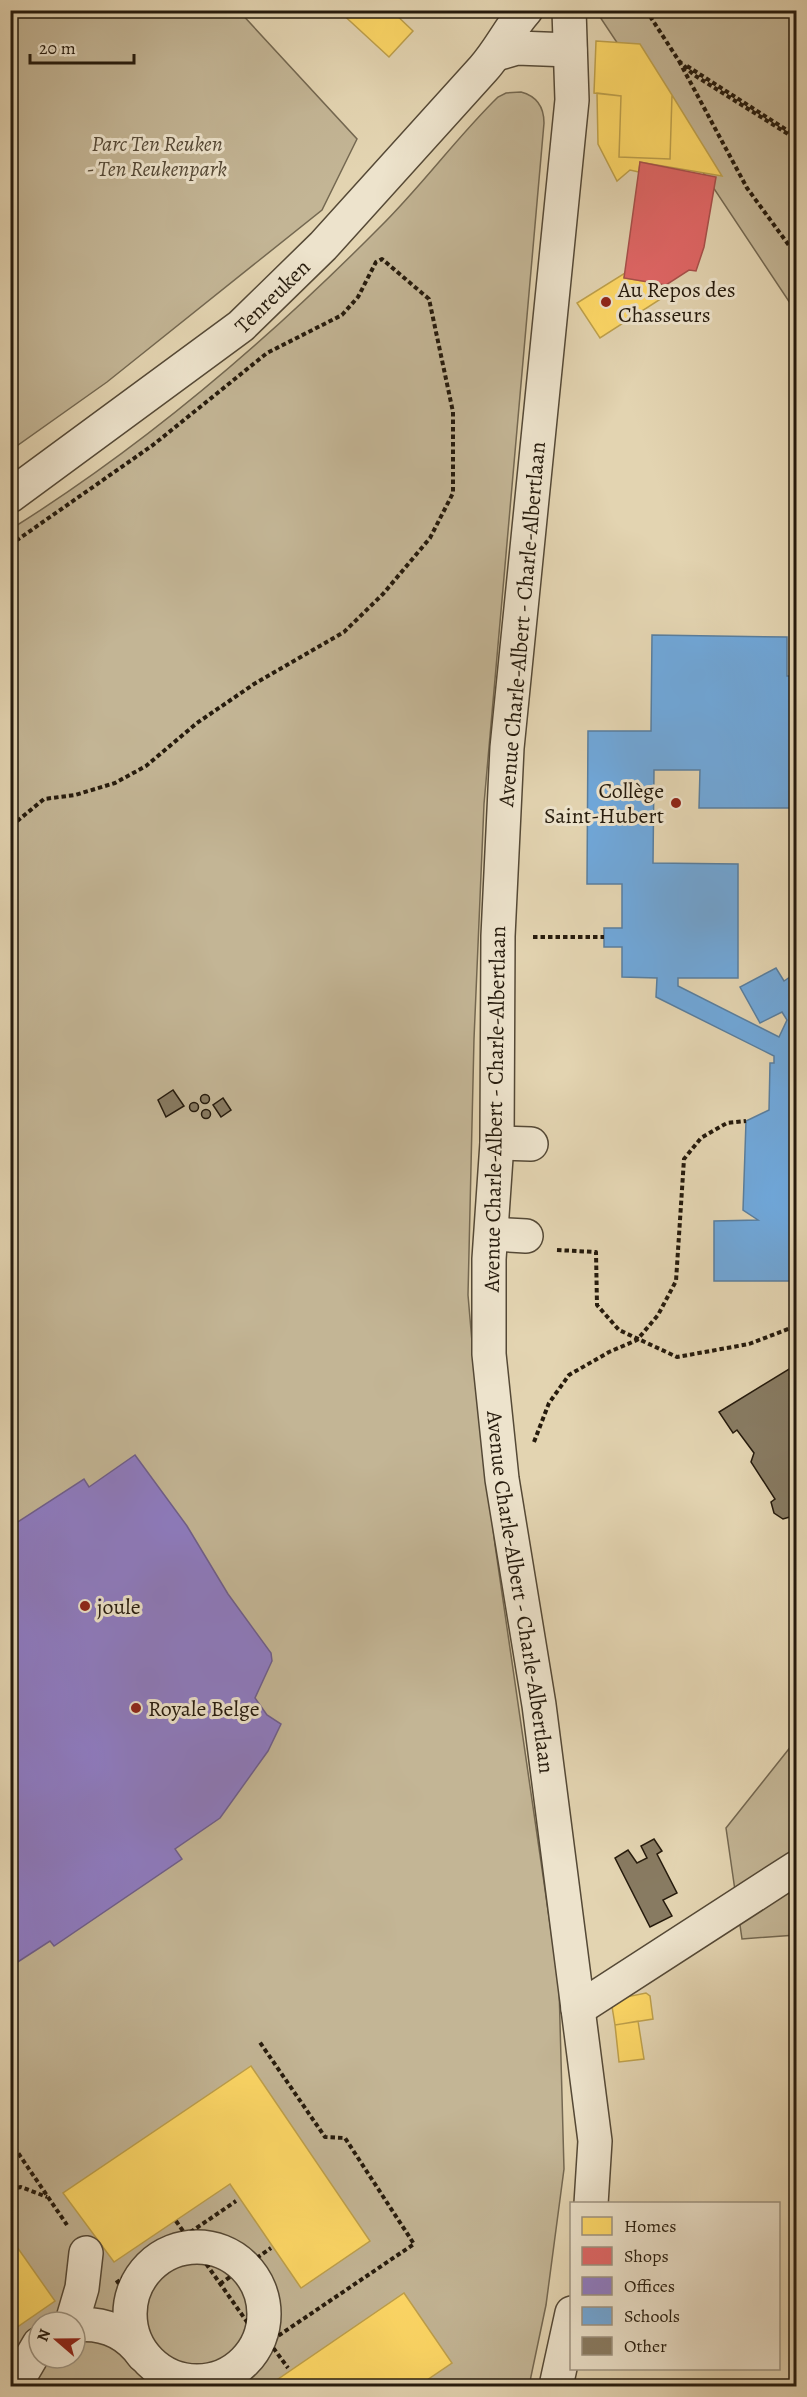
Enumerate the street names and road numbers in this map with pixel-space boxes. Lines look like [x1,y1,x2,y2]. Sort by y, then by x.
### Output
street label: Tenreuken [228,253,317,340]
street label: Avenue Charle-Albert - Charle-Albertlaan [491,440,553,809]
street label: Avenue Charle-Albert - Charle-Albertlaan [477,926,513,1293]
street label: Avenue Charle-Albert - Charle-Albertlaan [479,1408,562,1775]

